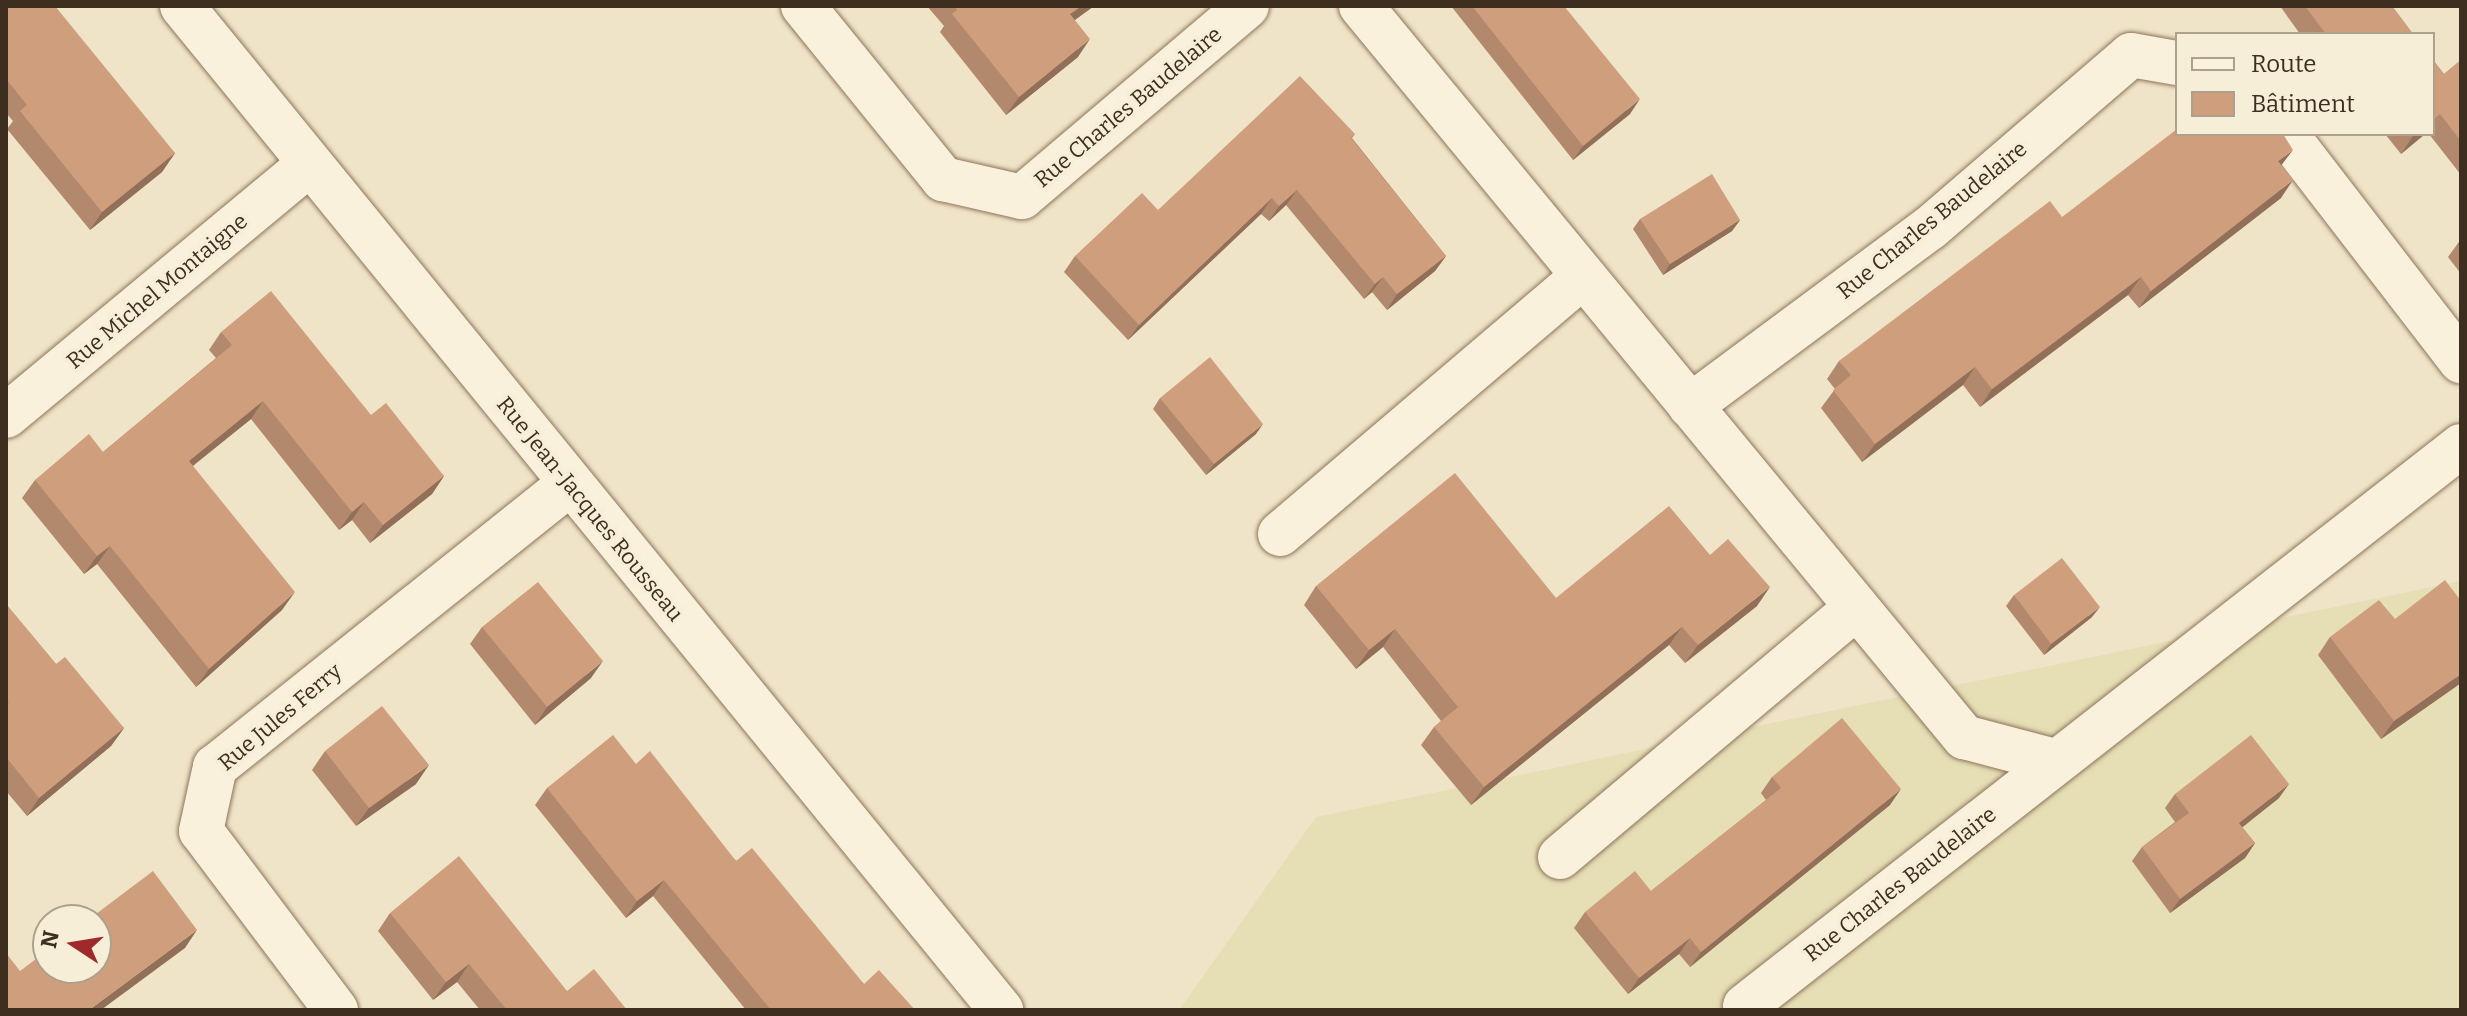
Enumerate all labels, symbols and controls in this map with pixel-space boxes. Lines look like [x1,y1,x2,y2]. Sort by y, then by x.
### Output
street label: Rue Charles Baudelaire [1029,21,1227,193]
legend [2175,32,2435,136]
text: Route [2251,50,2316,78]
text: Bâtiment [2251,90,2355,118]
street label: Rue Charles Baudelaire [1832,135,2032,305]
street label: Rue Michel Montaigne [61,208,253,374]
street label: Rue Jean-Jacques Rousseau [491,391,689,627]
street label: Rue Jules Ferry [213,658,347,776]
street label: Rue Charles Baudelaire [1799,801,2001,967]
north arrow [32,904,112,984]
text: N [35,928,65,950]

